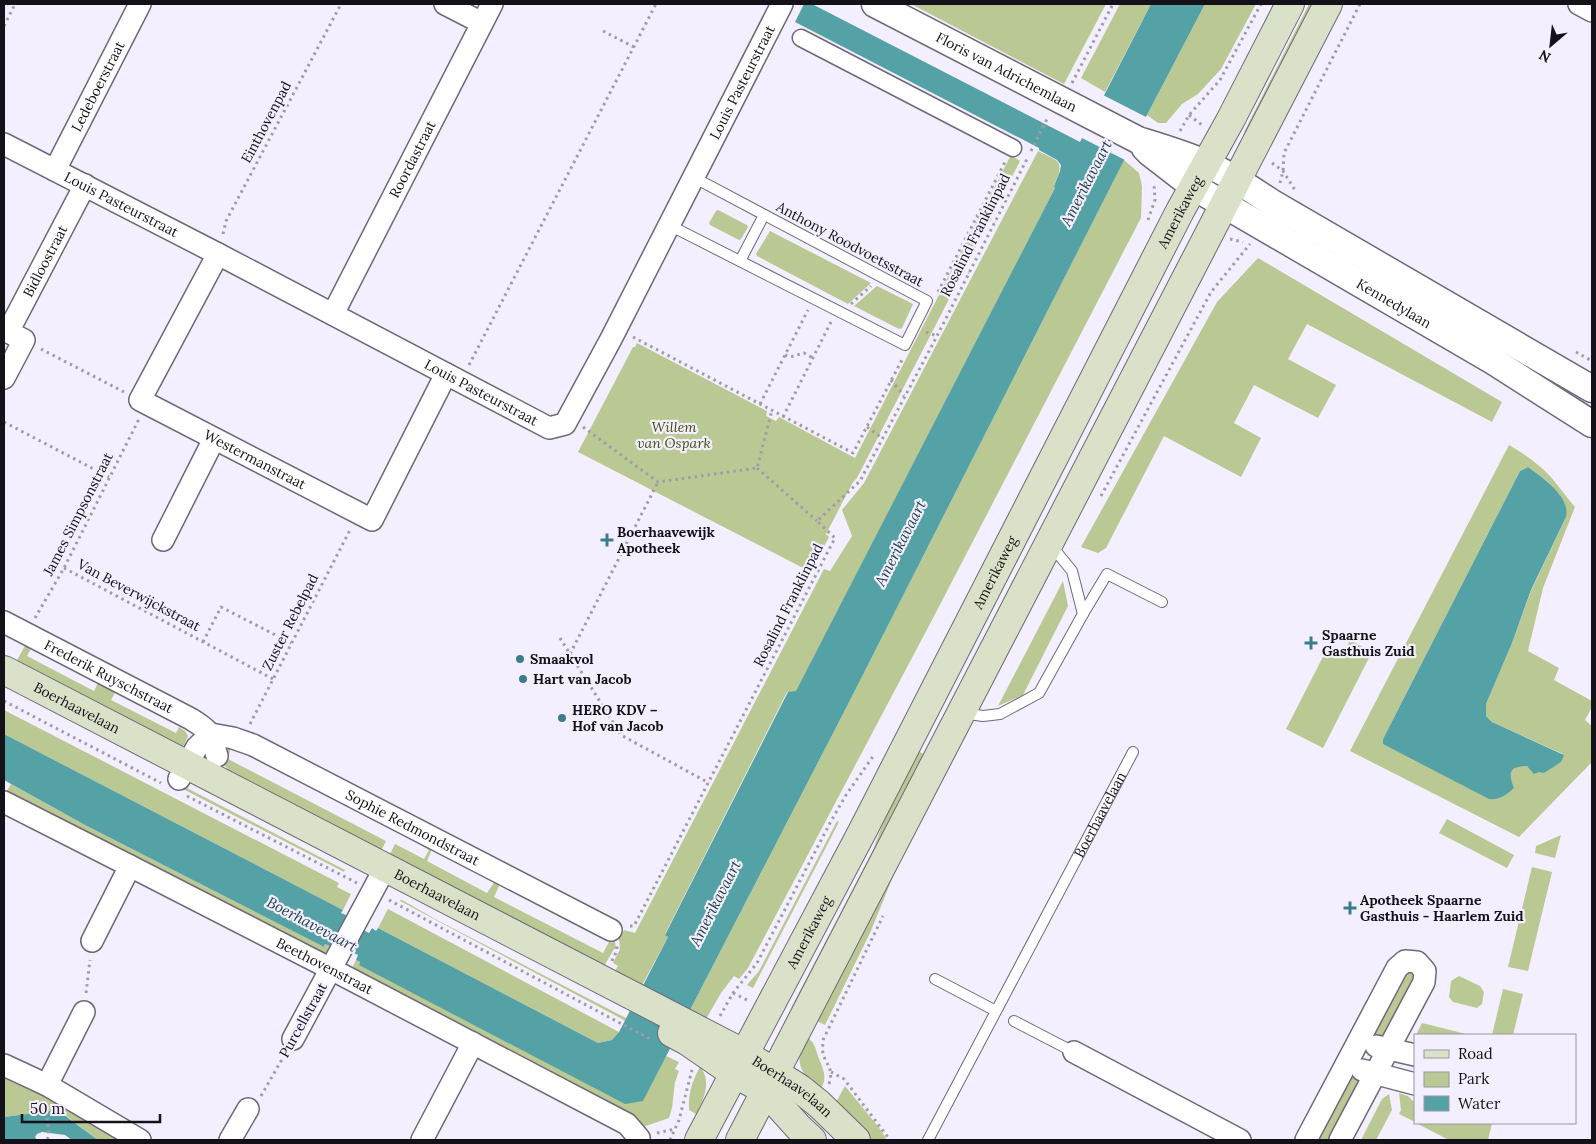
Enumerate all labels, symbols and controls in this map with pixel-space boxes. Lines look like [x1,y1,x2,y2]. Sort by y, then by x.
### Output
north arrow [1526,20,1576,70]
street label: Louis Pasteurstraat [705,22,779,142]
street label: Floris van Adrichemlaan [933,28,1080,116]
street label: Ledeboerstraat [67,38,129,135]
text: N [1536,46,1554,67]
street label: Einthovenpad [237,78,295,166]
street label: Roordastraat [385,117,440,201]
water label: Amerikavaart [1056,136,1116,230]
street label: Louis Pasteurstraat [61,168,182,241]
street label: Rosalind Franklinpad [936,170,1014,300]
street label: Amerikaweg [1153,173,1207,253]
street label: Anthony Roodvoetsstraat [772,197,927,291]
street label: Bidloostraat [19,222,72,300]
street label: Kennedylaan [1353,274,1435,332]
street label: Louis Pasteurstraat [421,355,542,430]
park label: Willem van Ospark [637,418,711,452]
street label: Westermanstraat [201,426,310,494]
street label: James Simpsonstraat [39,449,117,580]
water label: Amerikavaart [870,496,930,590]
place label: Boerhaavewijk Apotheek [617,523,716,557]
street label: Amerikaweg [968,533,1021,613]
marker: Boerhaavewijk Apotheek [601,534,613,546]
street label: Rosalind Franklinpad [749,540,827,670]
street label: Van Beverwijckstraat [74,555,204,635]
street label: Zuster Rebelpad [258,571,322,673]
place label: Spaarne Gasthuis Zuid [1322,626,1415,660]
street label: Frederik Ruyschstraat [41,635,177,717]
marker: Spaarne Gasthuis Zuid [1304,636,1318,650]
place label: Smaakvol [530,650,594,668]
marker: Smaakvol [514,653,526,665]
place label: Hart van Jacob [533,670,631,688]
marker: Hart van Jacob [517,673,529,685]
street label: Boerhaavelaan [31,678,123,738]
place label: HERO KDV – Hof van Jacob [572,701,663,735]
marker: HERO KDV – Hof van Jacob [556,712,568,724]
street label: Boerhaavelaan [1070,768,1130,861]
street label: Sophie Redmondstraat [343,785,483,870]
water label: Amerikavaart [685,856,745,950]
street label: Boerhaavelaan [391,865,484,925]
place label: Apotheek Spaarne Gasthuis - Haarlem Zuid [1360,891,1524,925]
water label: Boerhavevaart [264,892,361,956]
street label: Amerikaweg [782,893,836,973]
marker: Apotheek Spaarne Gasthuis - Haarlem Zuid [1344,902,1356,914]
street label: Beethovenstraat [273,933,376,999]
street label: Purcellstraat [275,979,331,1061]
legend [1414,1034,1576,1124]
text: Road [1458,1044,1493,1063]
street label: Boerhaavelaan [749,1052,837,1121]
text: Park [1458,1069,1489,1088]
scale bar [22,1092,160,1124]
text: Water [1458,1094,1501,1113]
text: 50 m [30,1099,65,1118]

